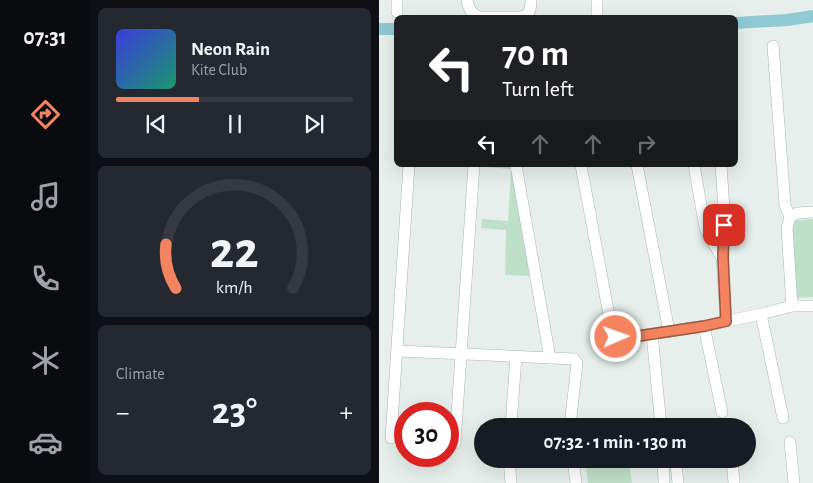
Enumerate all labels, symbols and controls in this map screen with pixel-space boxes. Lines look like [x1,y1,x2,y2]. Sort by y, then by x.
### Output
text: 07:31 [23,26,67,48]
icon: left [419,35,484,100]
text: 70 m [502,37,569,72]
text: Neon Rain [191,40,270,59]
text: Kite Club [191,62,247,78]
text: Turn left [502,78,574,100]
icon: directions [28,97,63,132]
icon: previous [142,110,170,138]
icon: pause [221,110,249,138]
icon: next [300,110,328,138]
icon: left [473,130,501,158]
icon: ahead [526,130,554,158]
icon: ahead [579,130,607,158]
icon: right [632,130,660,158]
icon: music [28,179,63,214]
pin [703,204,745,246]
icon: arrive [710,211,738,239]
text: 22 [210,225,259,277]
icon: phone [28,261,63,296]
text: km/h [216,279,253,297]
position arrow [589,310,641,362]
icon: climate [28,343,63,378]
text: Climate [116,366,165,382]
text: 23° [212,393,257,431]
text: − [116,399,129,427]
text: + [340,399,353,427]
speed limit sign: 30 [394,402,459,467]
icon: car [28,425,63,460]
text: 07:32 · 1 min · 130 m [544,433,686,452]

